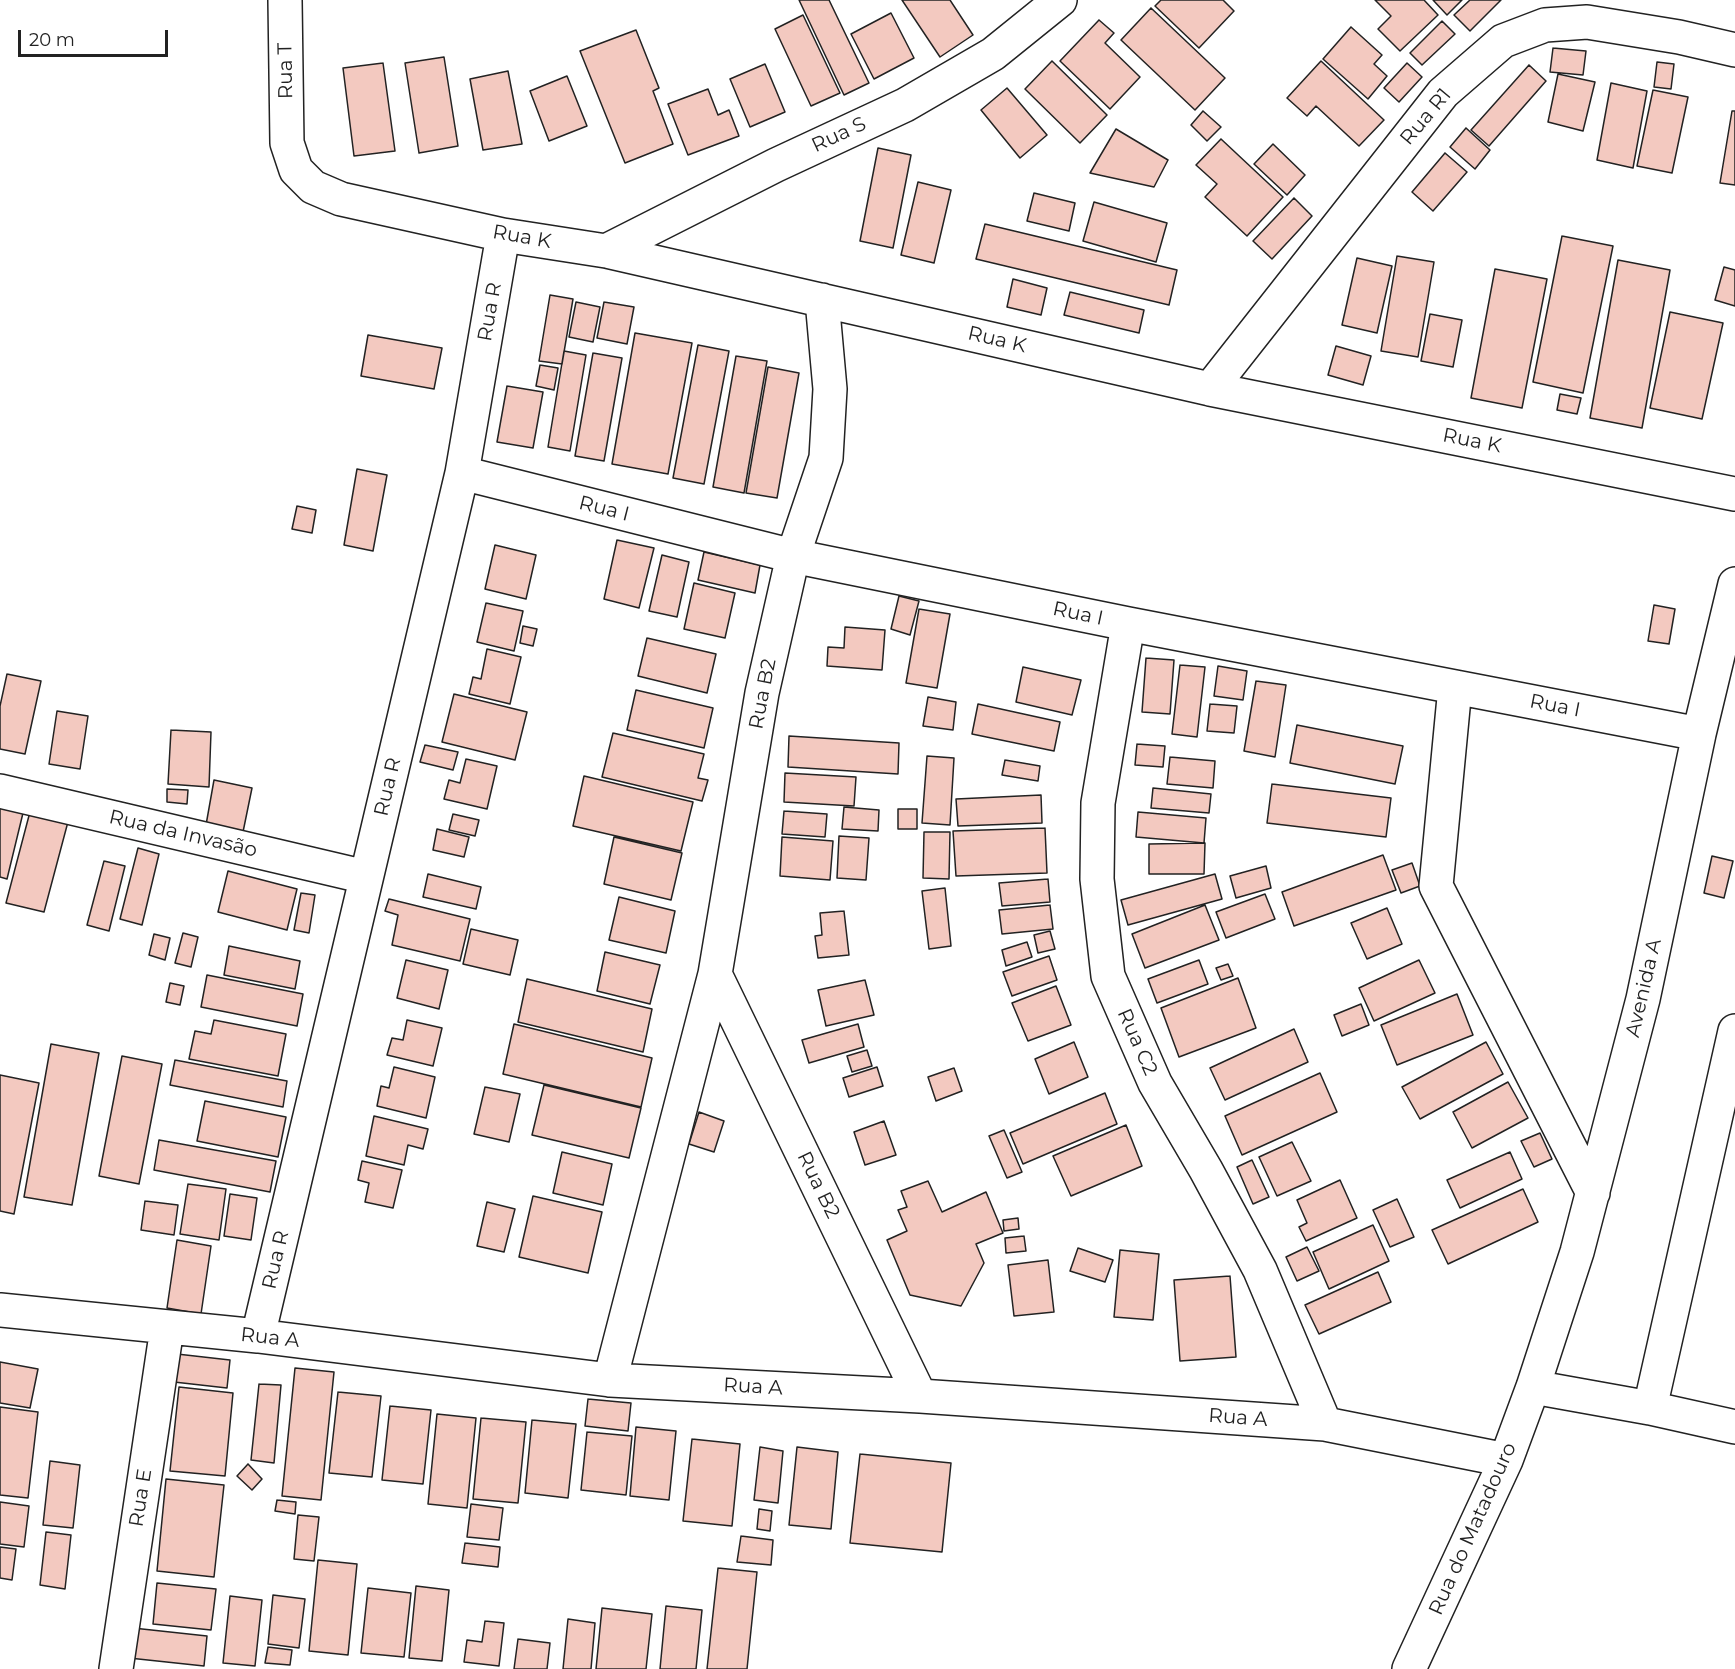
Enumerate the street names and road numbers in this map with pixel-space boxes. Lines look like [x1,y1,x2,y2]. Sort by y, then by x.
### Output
street label: Rua T [274,43,298,99]
street label: Rua R1 [1395,84,1457,150]
street label: Rua S [808,112,870,158]
street label: Rua K [491,220,553,254]
street label: Rua R [473,281,507,343]
street label: Rua K [965,322,1029,358]
street label: Rua K [1441,424,1503,458]
street label: Rua I [576,491,632,527]
street label: Rua I [1051,597,1105,631]
street label: Rua B2 [744,657,782,731]
street label: Rua I [1528,689,1582,723]
street label: Rua R [370,755,406,819]
street label: Rua da Invasão [107,805,259,863]
street label: Avenida A [1621,936,1667,1040]
street label: Rua C2 [1112,1005,1162,1079]
street label: Rua B2 [792,1148,844,1222]
street label: Rua R [258,1228,294,1292]
street label: Rua A [239,1323,301,1353]
street label: Rua A [723,1373,783,1401]
street label: Rua A [1208,1404,1268,1432]
street label: Rua do Matadouro [1424,1439,1522,1619]
street label: Rua E [125,1467,157,1529]

